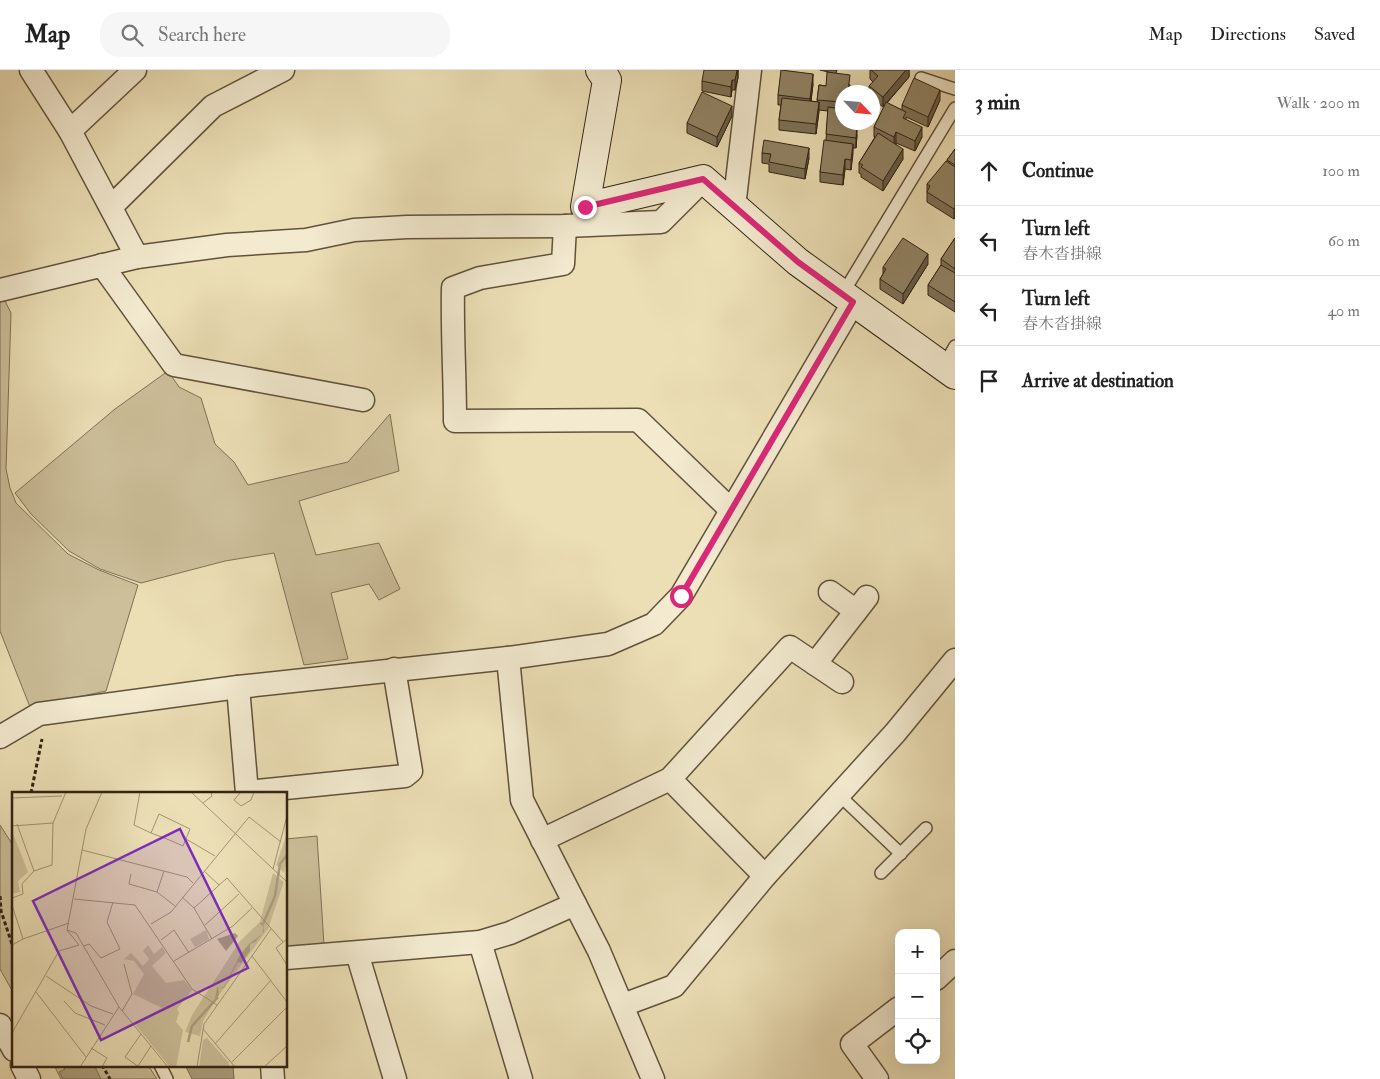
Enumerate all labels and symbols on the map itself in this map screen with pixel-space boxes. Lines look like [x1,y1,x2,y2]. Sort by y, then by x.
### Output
north arrow [835,85,880,130]
route end [574,196,597,219]
route start [670,585,693,608]
inset map [12,792,288,1066]

